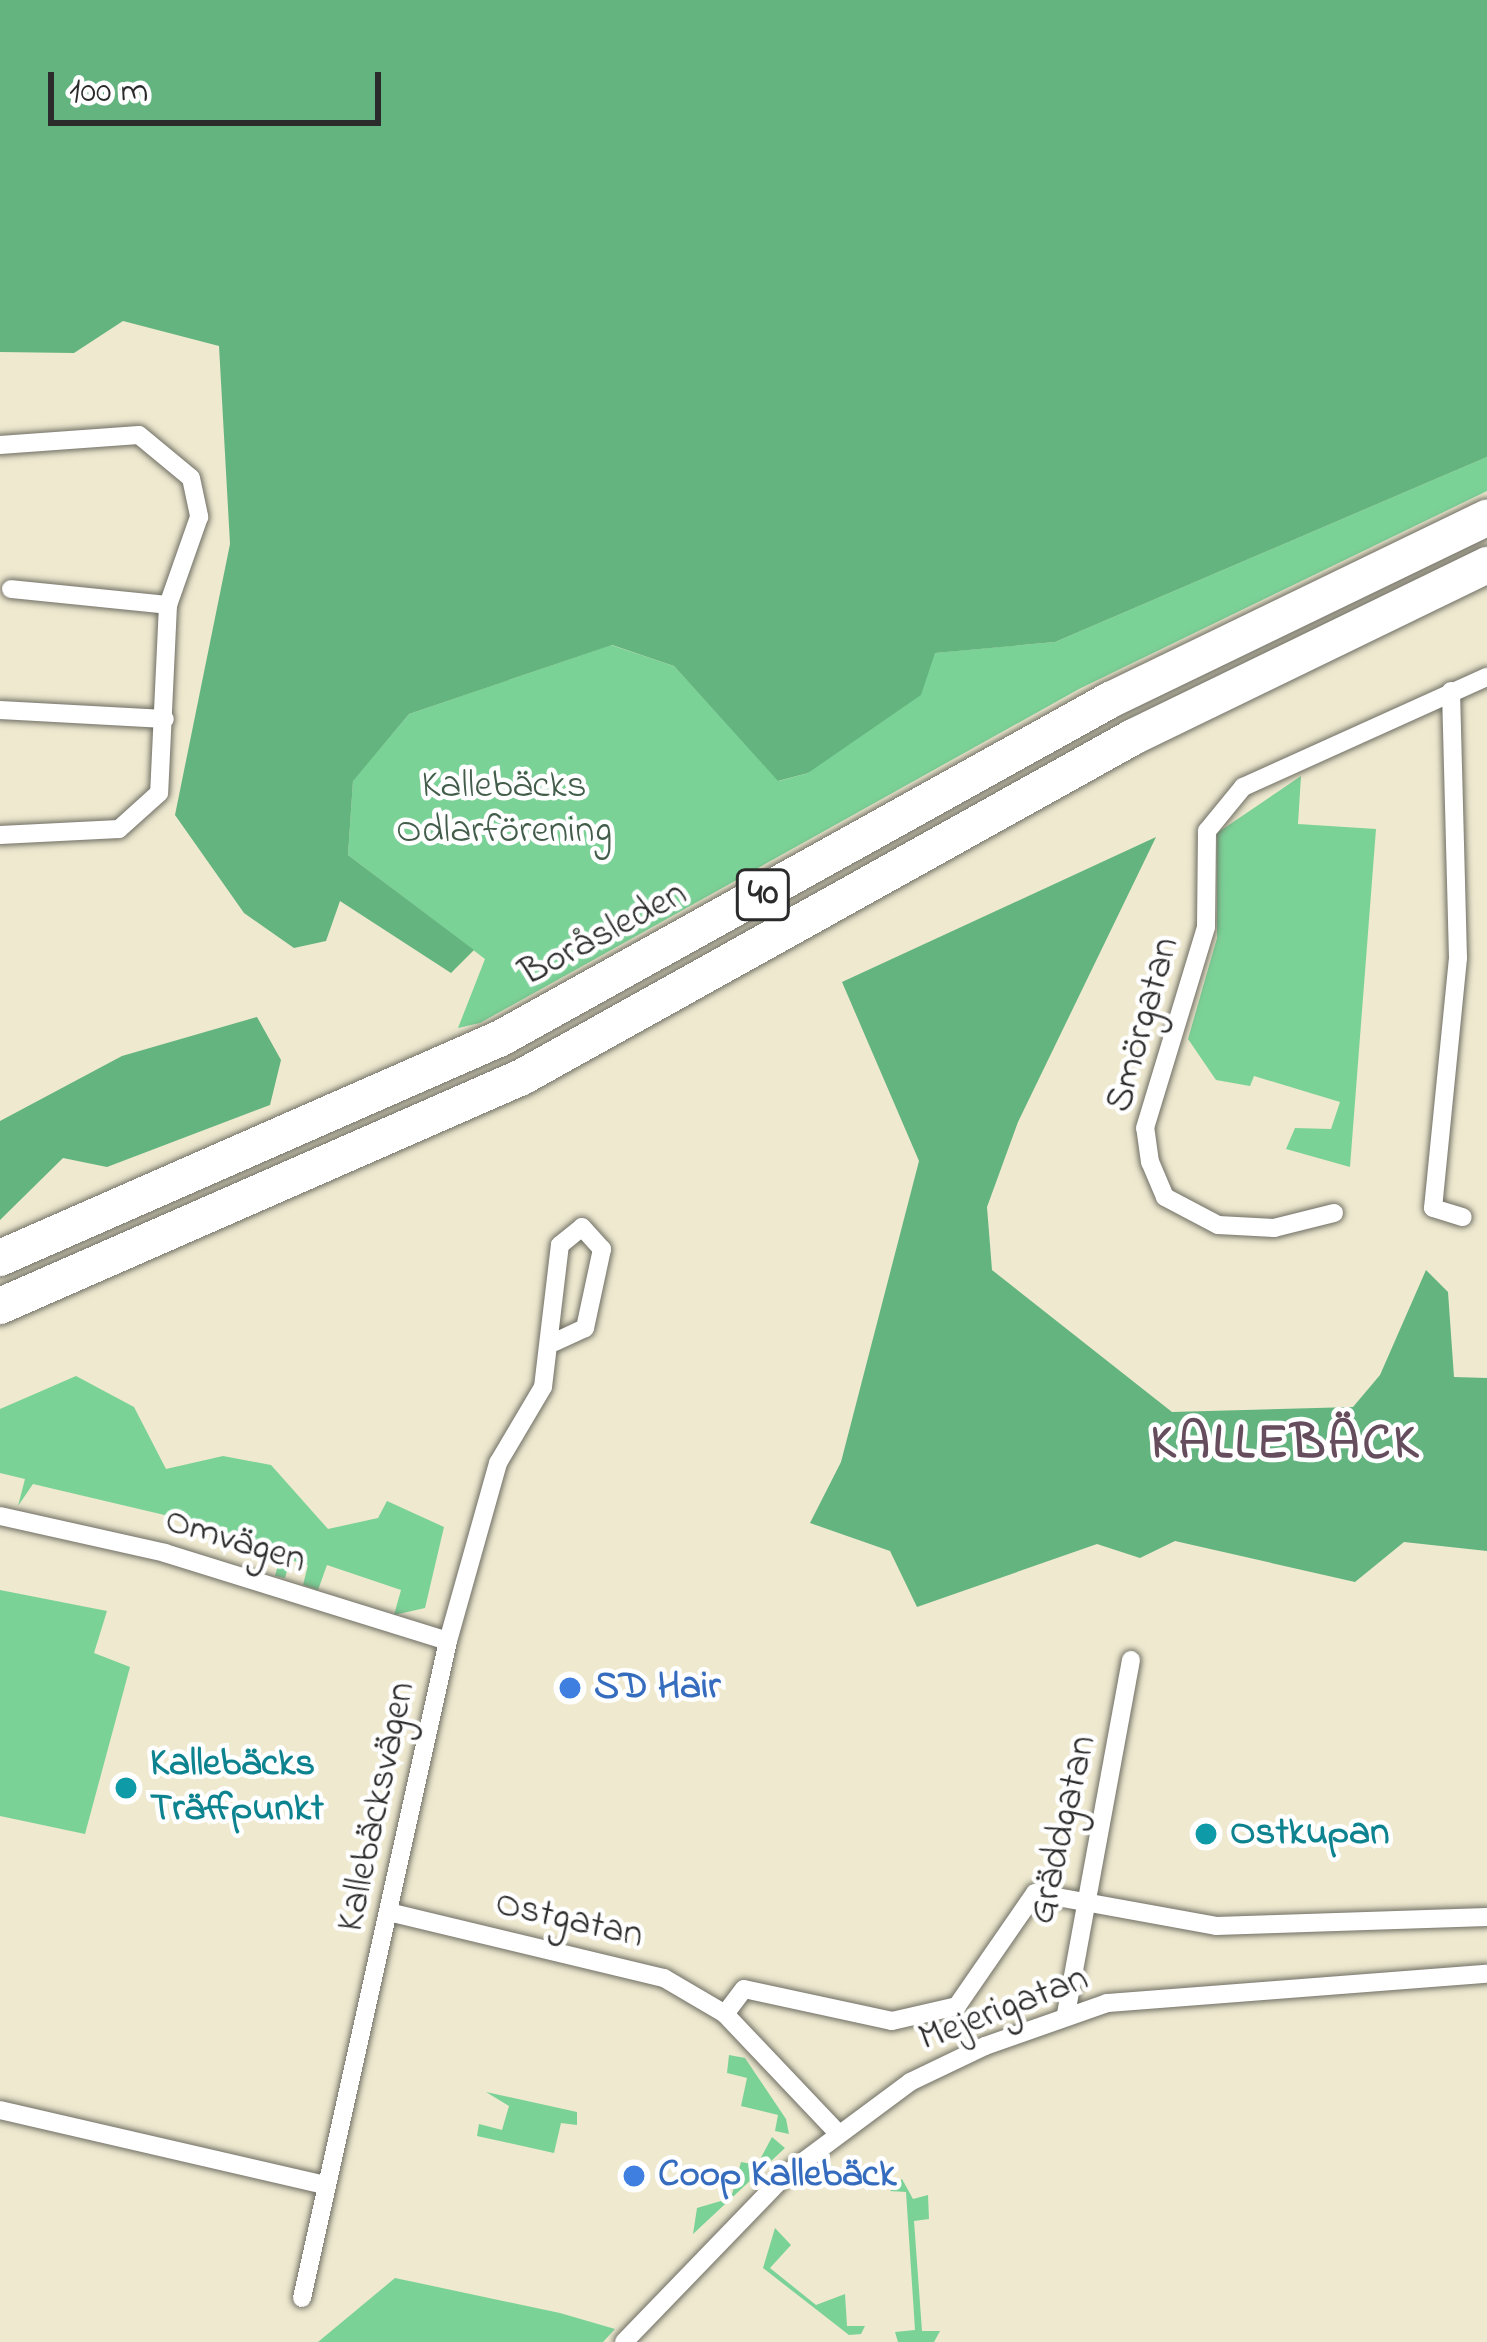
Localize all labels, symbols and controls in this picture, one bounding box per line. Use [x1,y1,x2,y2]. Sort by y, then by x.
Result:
scale bar [54,48,387,122]
text: 100 m [69,66,149,119]
park label: Kallebäcks Odlarförening [396,765,612,856]
road number: 40 [733,865,793,925]
street label: Boråsleden [513,872,695,998]
street label: Smörgatan [1097,932,1191,1118]
district label: KALLEBÄCK [1151,1414,1421,1476]
street label: Omvägen [159,1498,311,1586]
place label: SD Hair [594,1665,720,1711]
marker: SD Hair [557,1675,583,1701]
street label: Kallebäcksvägen [329,1678,427,1936]
street label: Gräddgatan [1020,1731,1108,1929]
place label: Kallebäcks Träffpunkt [150,1743,324,1834]
marker: Kallebäcks Träffpunkt [113,1775,139,1801]
place label: Ostkupan [1230,1811,1389,1857]
marker: Ostkupan [1193,1821,1219,1847]
street label: Ostgatan [490,1881,648,1961]
street label: Mejerigatan [913,1956,1095,2064]
place label: Coop Kallebäck [658,2153,896,2199]
marker: Coop Kallebäck [621,2163,647,2189]

